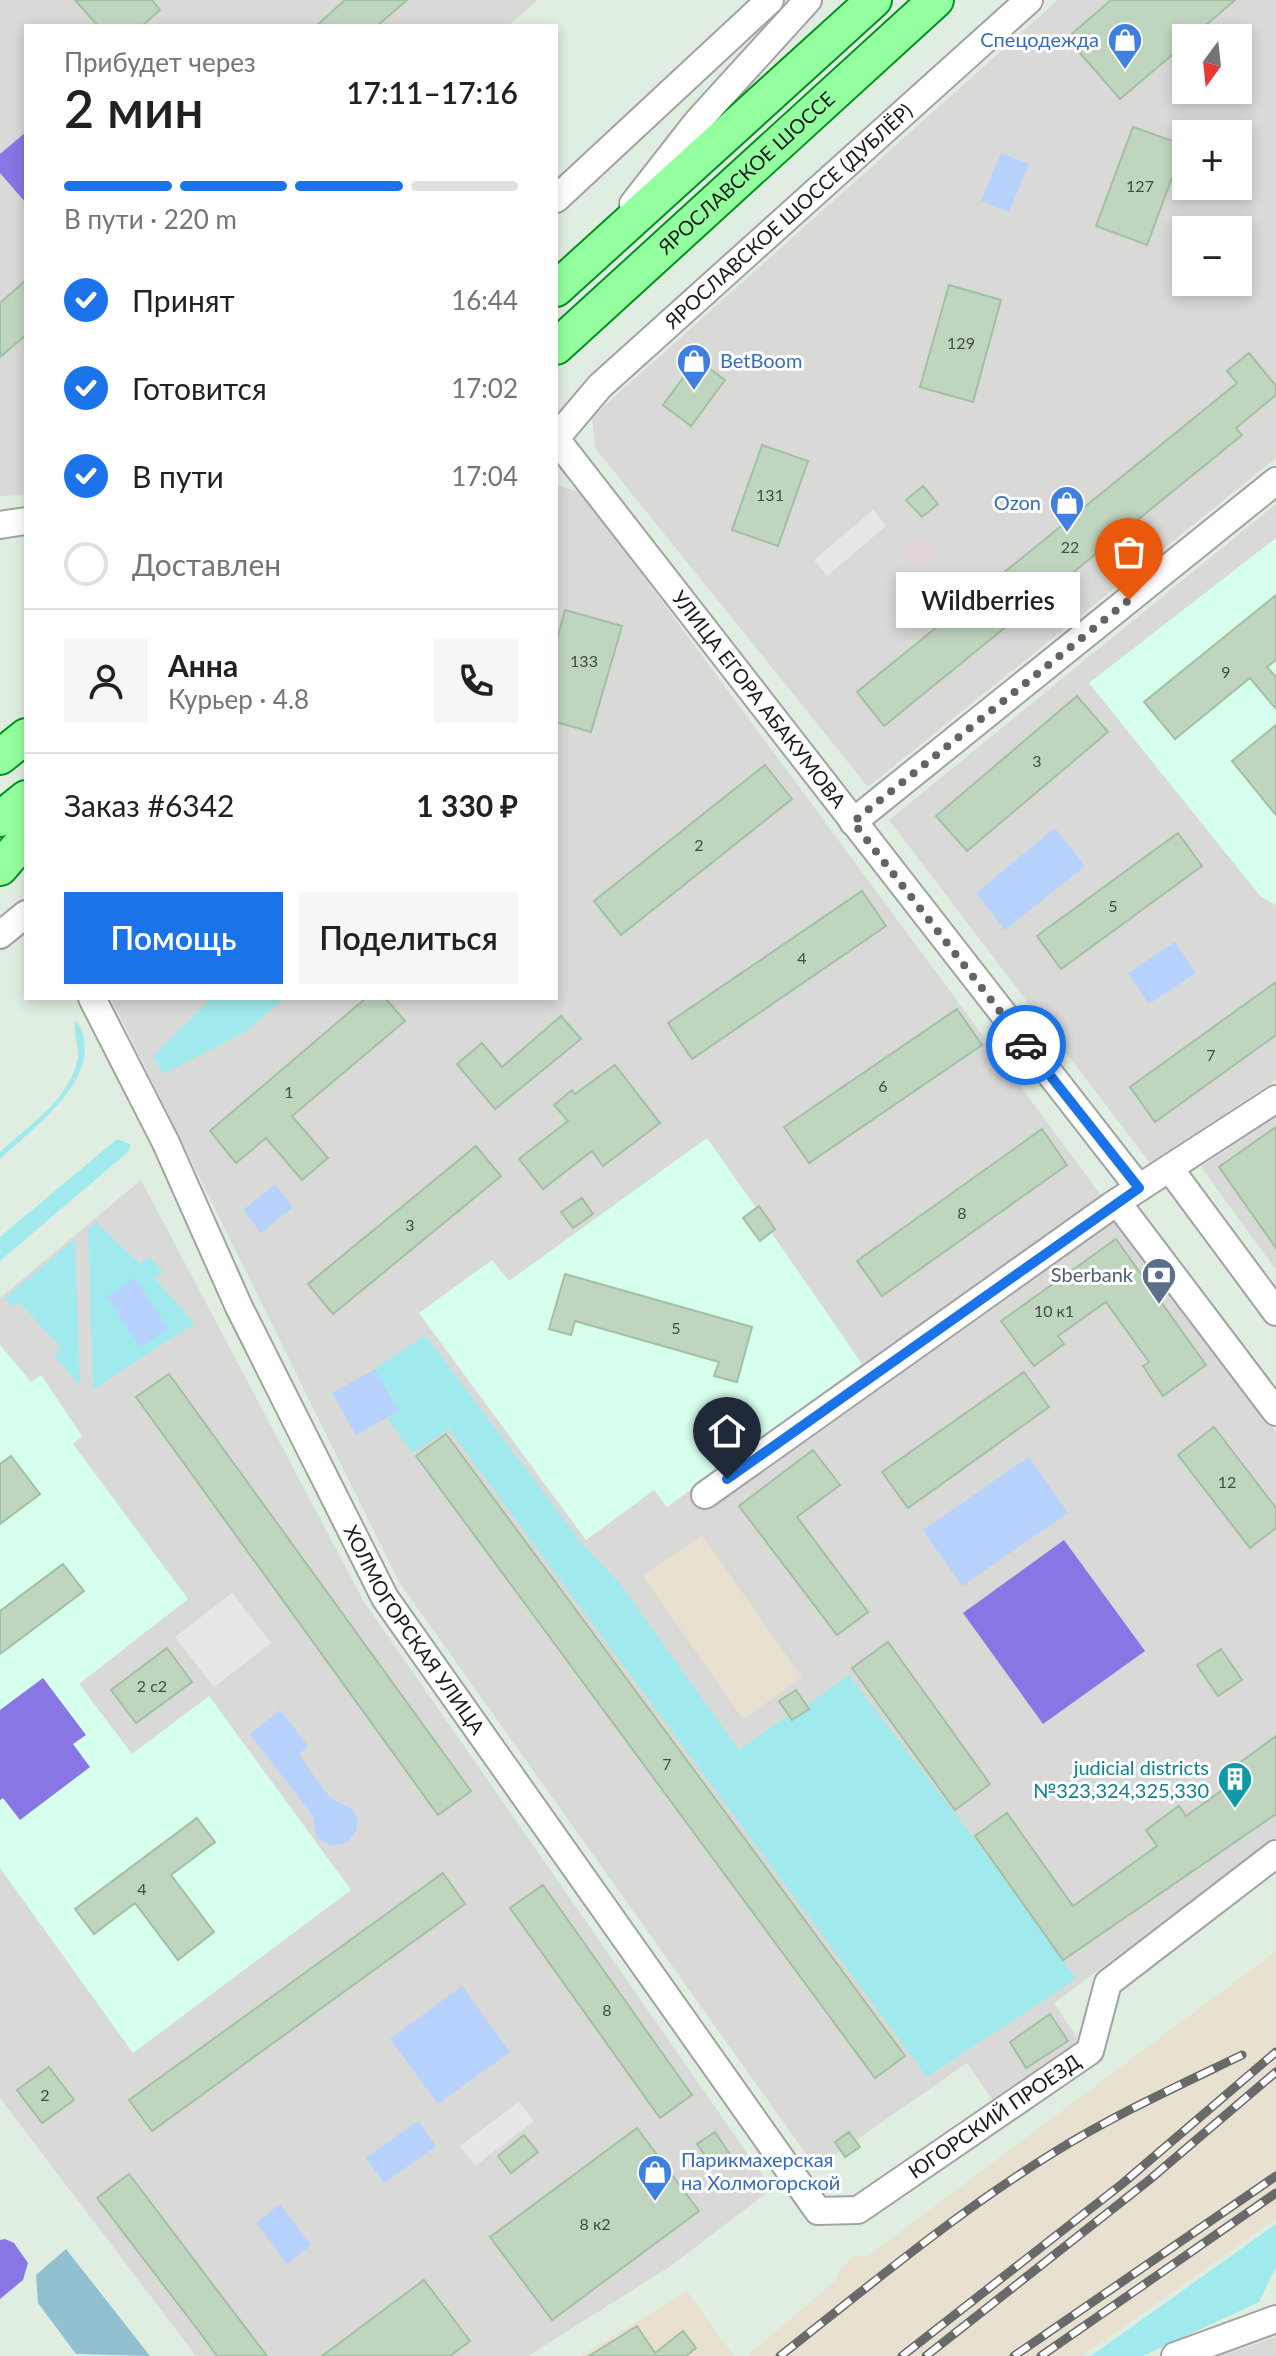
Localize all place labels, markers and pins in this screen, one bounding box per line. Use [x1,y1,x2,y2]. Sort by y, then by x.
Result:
shop icon: Спецодежда [1106,21,1144,71]
place label: Спецодежда [980,27,1099,51]
shop icon: BetBoom [675,342,713,392]
place label: BetBoom [720,348,802,372]
shop icon: Ozon [1048,484,1086,534]
place label: Ozon [994,490,1041,514]
pin [1095,518,1163,600]
callout: Wildberries [897,572,1081,628]
bank icon: Sberbank [1140,1256,1178,1306]
place label: Sberbank [1051,1262,1134,1286]
pin [693,1397,761,1479]
place label: judicial districts №323,324,325,330 [1033,1755,1209,1802]
building icon: judicial districts №323,324,325,330 [1216,1760,1254,1810]
place label: Парикмахерская на Холмогорской [681,2147,840,2194]
shop icon: Парикмахерская на Холмогорской [636,2153,674,2203]

